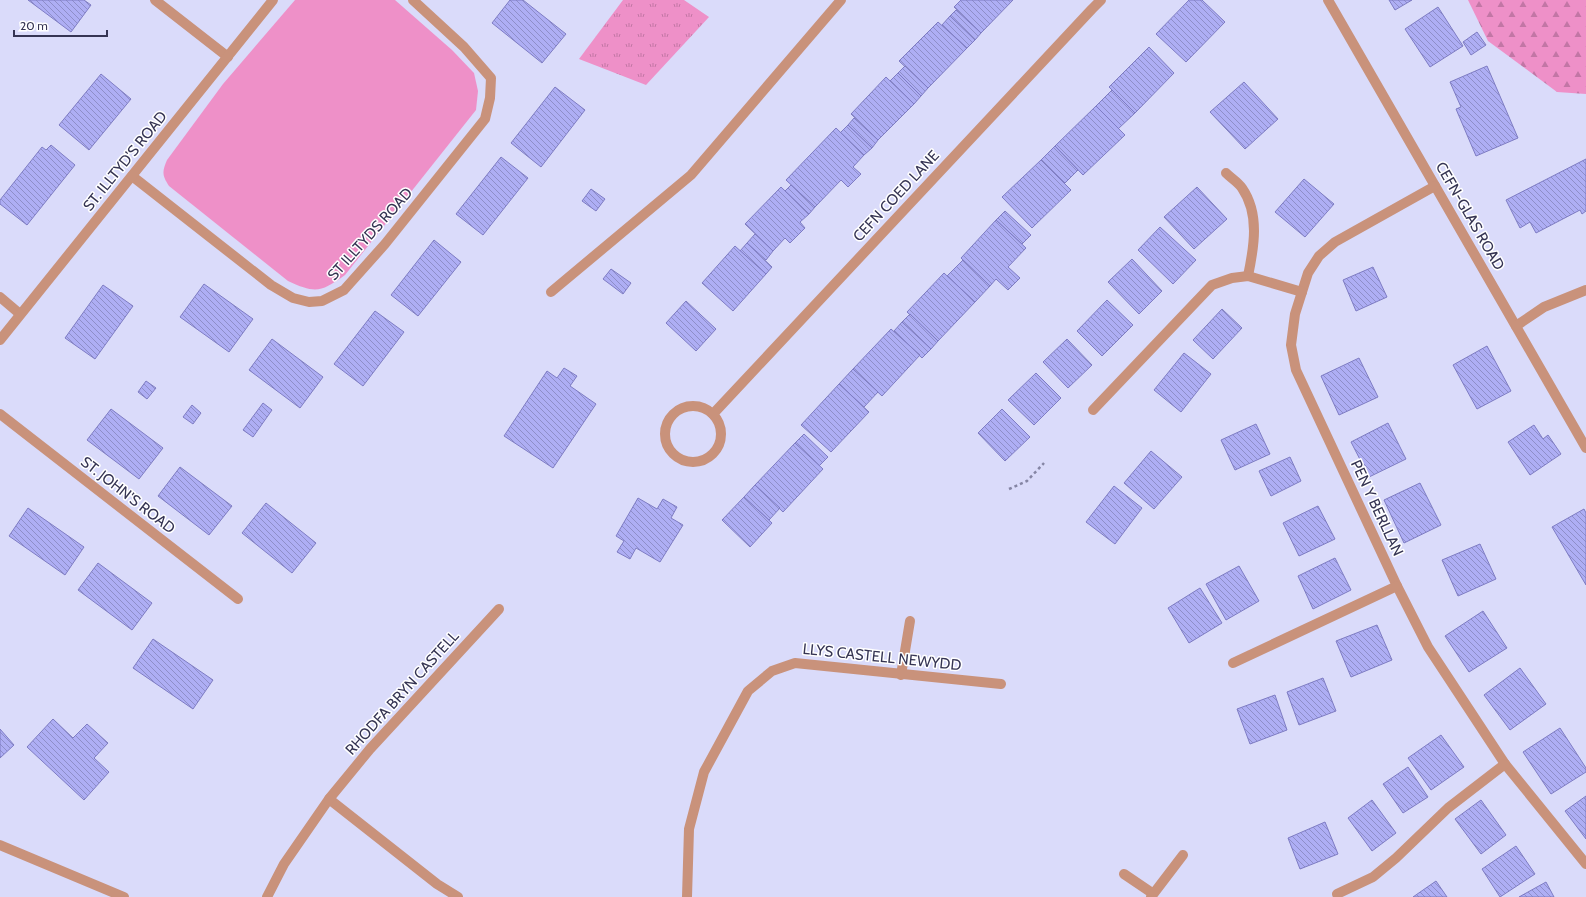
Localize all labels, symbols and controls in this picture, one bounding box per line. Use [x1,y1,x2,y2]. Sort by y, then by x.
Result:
scale bar [14,12,107,38]
text: 20 m [20,18,48,33]
street label: ST. ILLTYD'S ROAD [79,107,171,215]
street label: CEFN COED LANE [849,147,943,245]
street label: CEFN-GLAS ROAD [1432,159,1508,273]
street label: ST ILLTYDS ROAD [324,184,416,284]
street label: ST. JOHN'S ROAD [77,453,179,537]
street label: PEN Y BERLLAN [1347,457,1407,559]
street label: RHODFA BRYN CASTELL [342,627,463,759]
street label: LLYS CASTELL NEWYDD [802,640,962,674]

